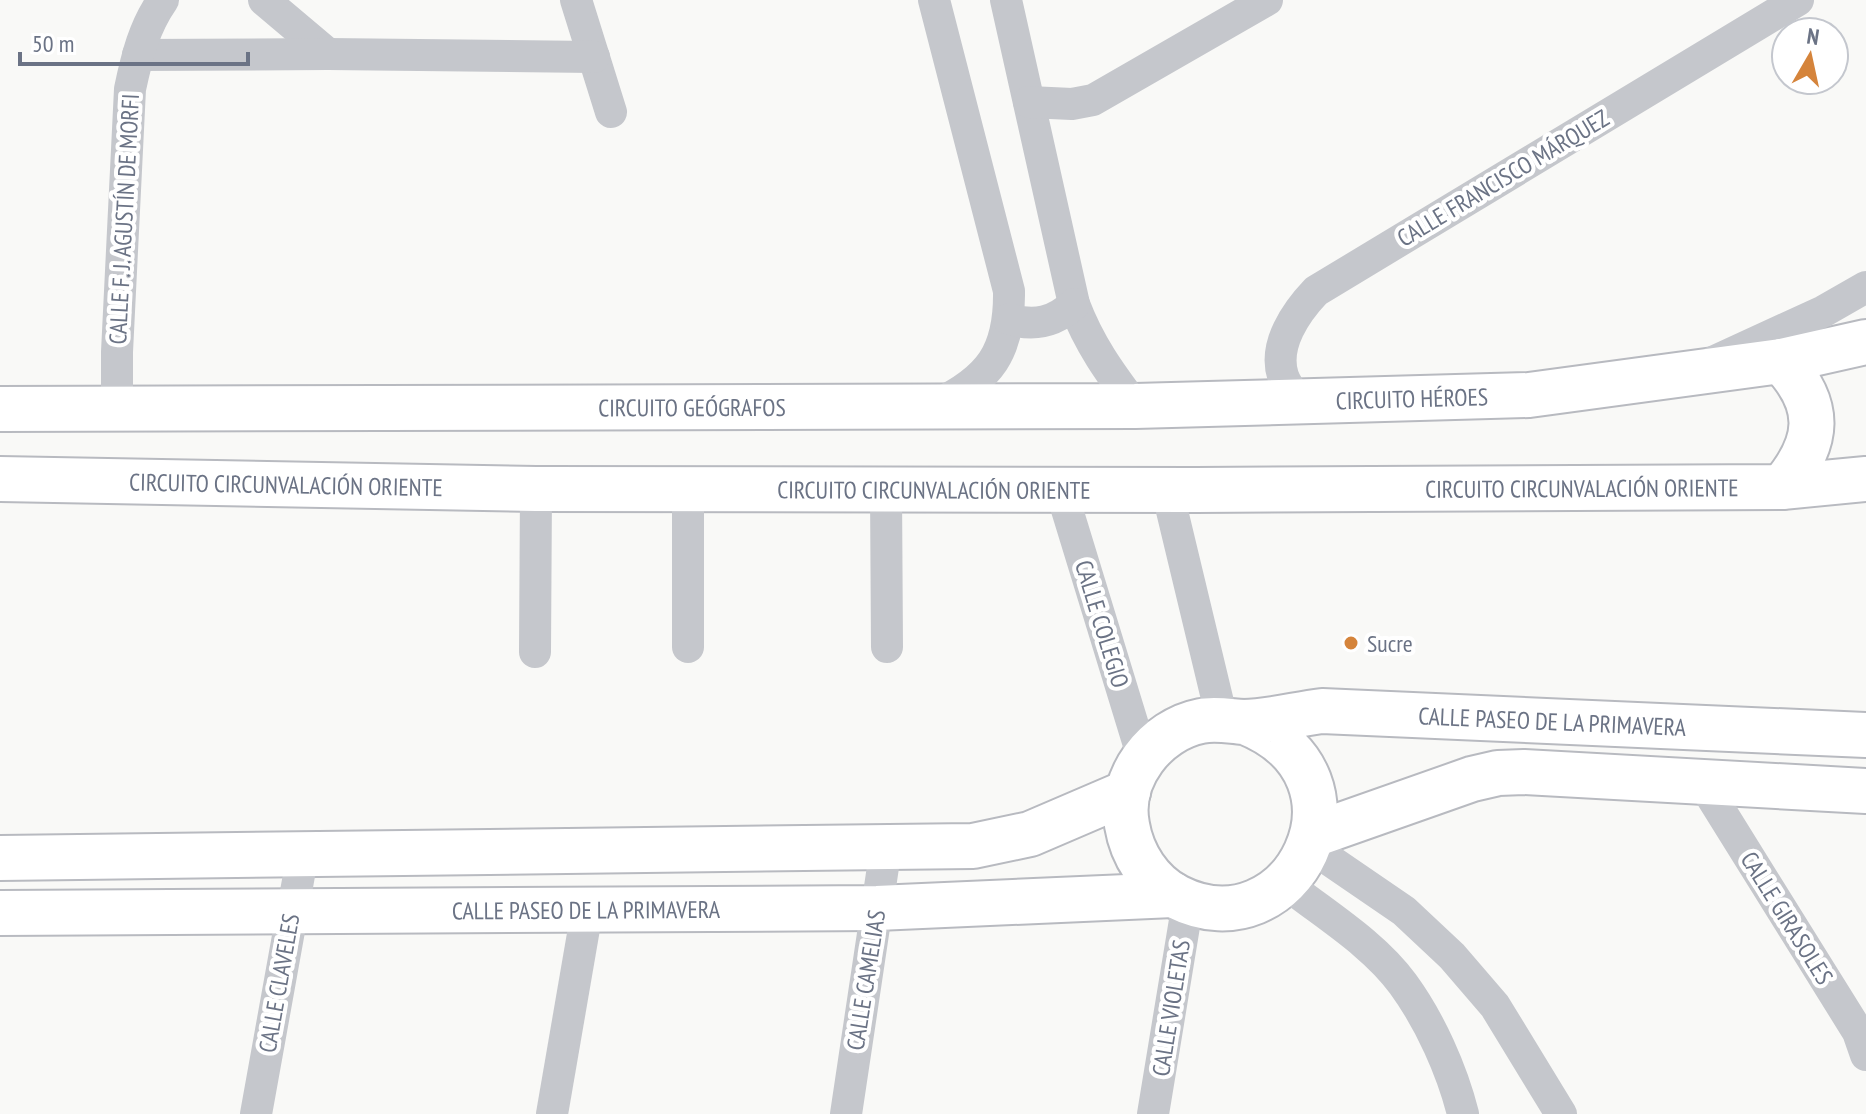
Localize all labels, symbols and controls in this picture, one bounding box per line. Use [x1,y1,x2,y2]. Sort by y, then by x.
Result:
scale bar [20,16,248,66]
north arrow [1770,16,1850,96]
text: N [1805,21,1821,51]
text: 50 m [32,28,74,59]
street label: CALLE F. J. AGUSTÍN DE MORFI [102,93,146,345]
street label: CALLE FRANCISCO MÁRQUEZ [1391,102,1615,254]
street label: CIRCUITO HÉROES [1335,381,1489,416]
street label: CIRCUITO GEÓGRAFOS [598,391,786,423]
street label: CIRCUITO CIRCUNVALACIÓN ORIENTE [129,466,443,503]
street label: CIRCUITO CIRCUNVALACIÓN ORIENTE [1425,472,1739,504]
street label: CIRCUITO CIRCUNVALACIÓN ORIENTE [777,474,1091,505]
street label: CALLE COLEGIO [1068,557,1136,691]
place label: Sucre [1367,628,1413,659]
marker: Sucre [1342,634,1360,652]
street label: CALLE PASEO DE LA PRIMAVERA [1418,700,1687,743]
street label: CALLE GIRASOLES [1734,846,1840,990]
street label: CALLE PASEO DE LA PRIMAVERA [452,893,721,926]
street label: CALLE CAMELIAS [840,908,892,1052]
street label: CALLE CLAVELES [252,911,306,1055]
street label: CALLE VIOLETAS [1145,938,1197,1078]

